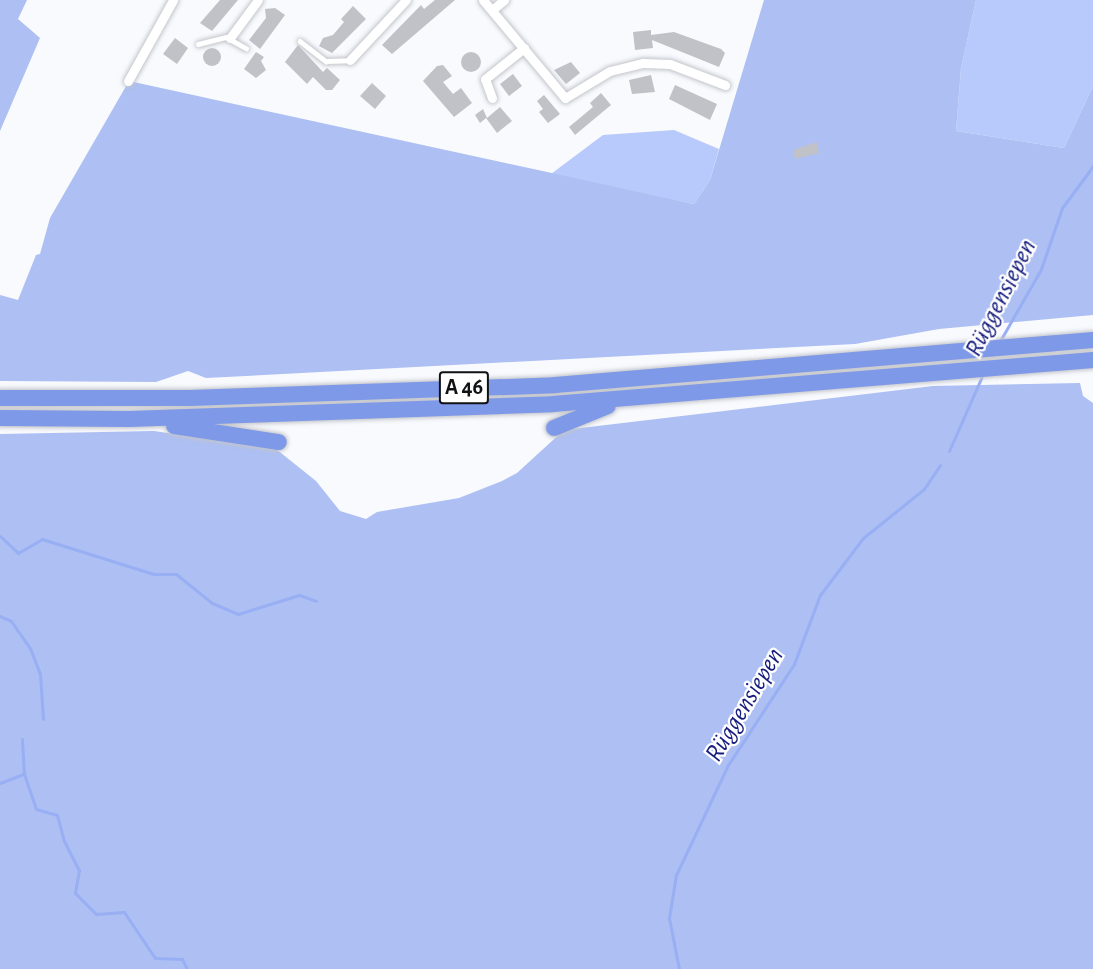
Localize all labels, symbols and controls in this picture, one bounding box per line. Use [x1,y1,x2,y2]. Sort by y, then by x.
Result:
water label: Rüggensiepen [958,234,1044,362]
road number: A 46 [438,369,490,407]
water label: Rüggensiepen [699,642,791,768]

